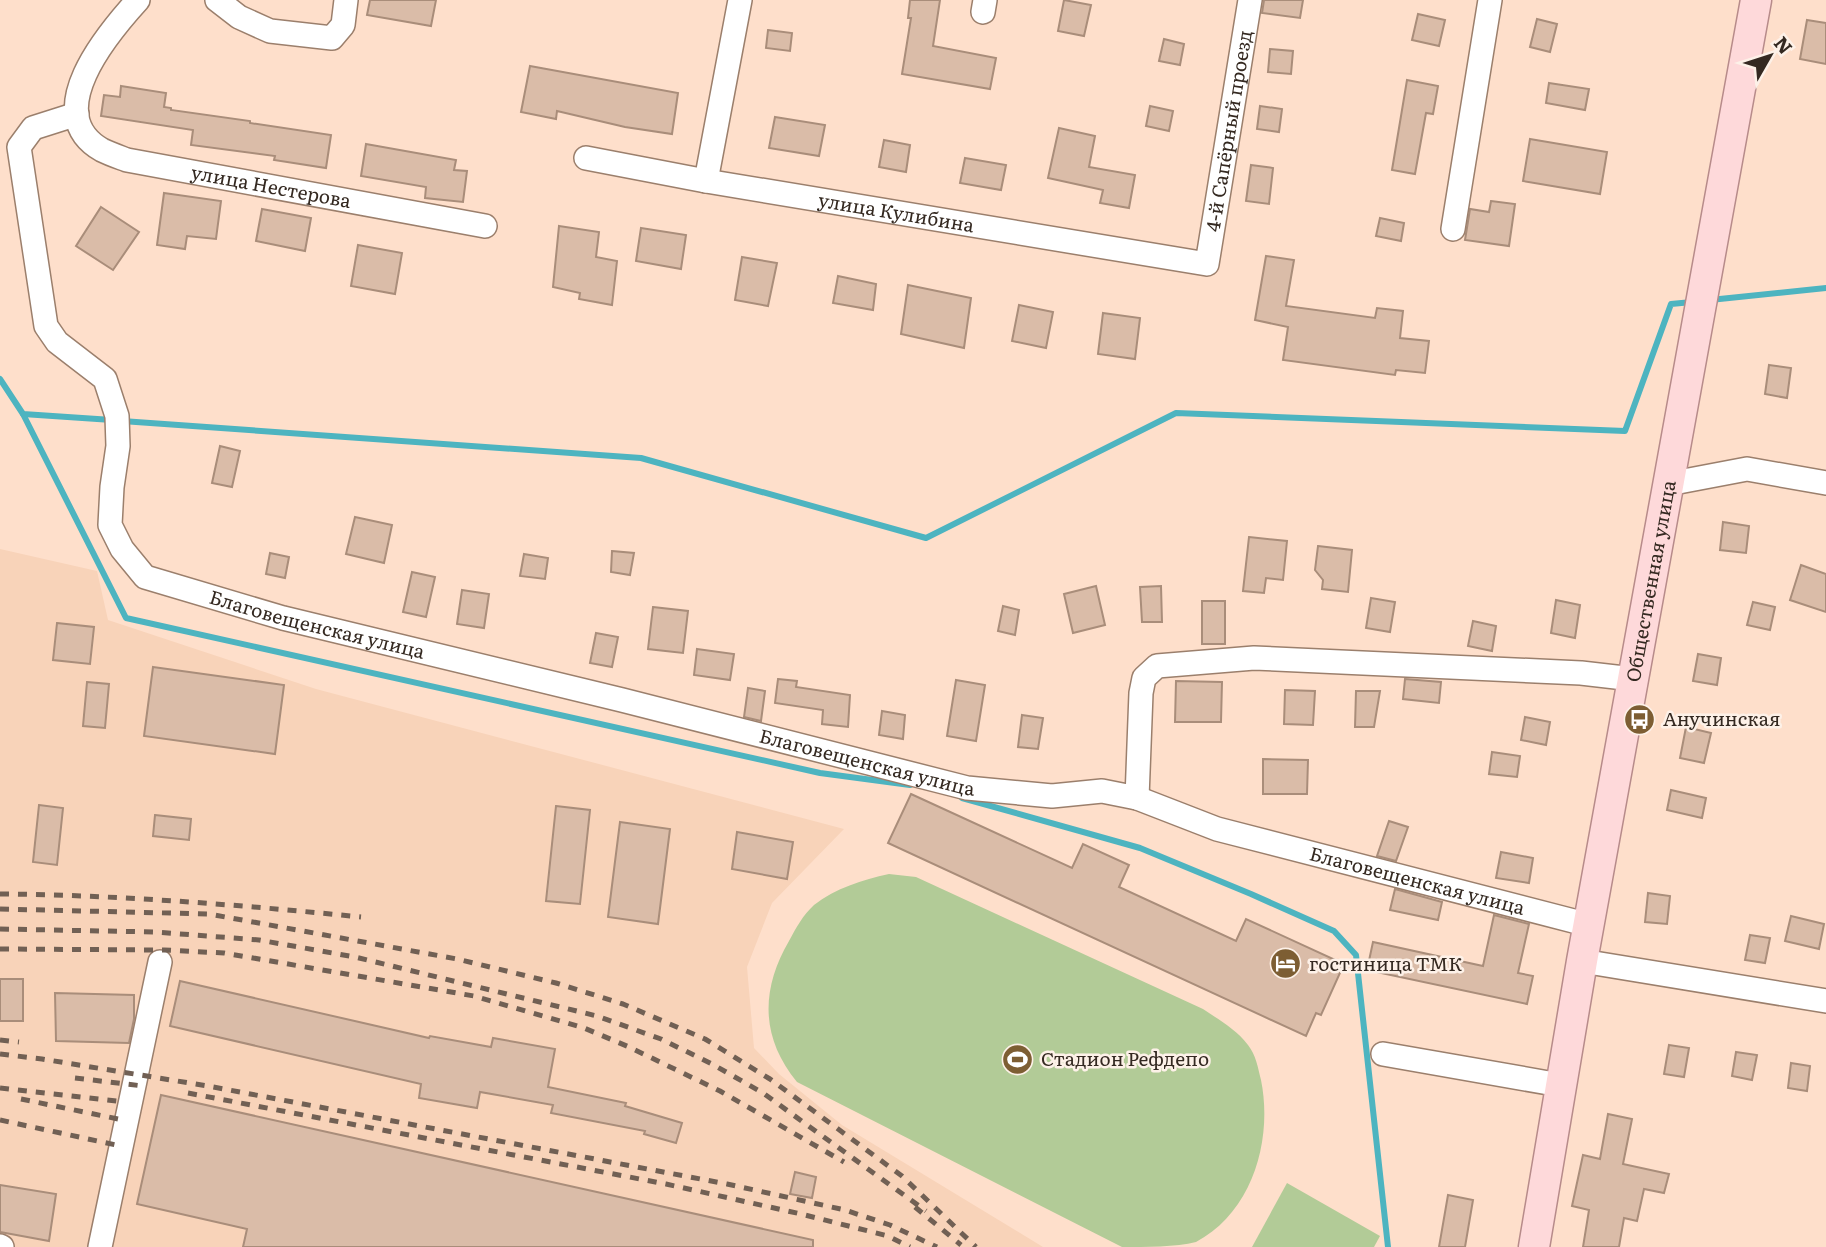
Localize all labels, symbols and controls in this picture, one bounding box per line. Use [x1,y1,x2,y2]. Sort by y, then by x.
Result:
north arrow [1735,21,1805,91]
street label: 4-й Сапёрный проезд [1198,28,1258,233]
text: N [1768,30,1800,60]
street label: улица Нестерова [189,157,354,214]
street label: улица Кулибина [816,185,977,238]
street label: Общественная улица [1618,477,1682,684]
street label: Благовещенская улица [206,582,429,665]
bus stop icon: Анучинская [1623,702,1657,736]
place label: Анучинская [1663,704,1780,732]
street label: Благовещенская улица [757,721,977,802]
street label: Благовещенская улица [1307,838,1529,921]
hotel icon: гостиница ТМК [1269,947,1303,981]
place label: гостиница ТМК [1309,949,1462,977]
sports icon: Стадион Рефдепо [1001,1042,1035,1076]
place label: Стадион Рефдепо [1041,1044,1209,1072]

